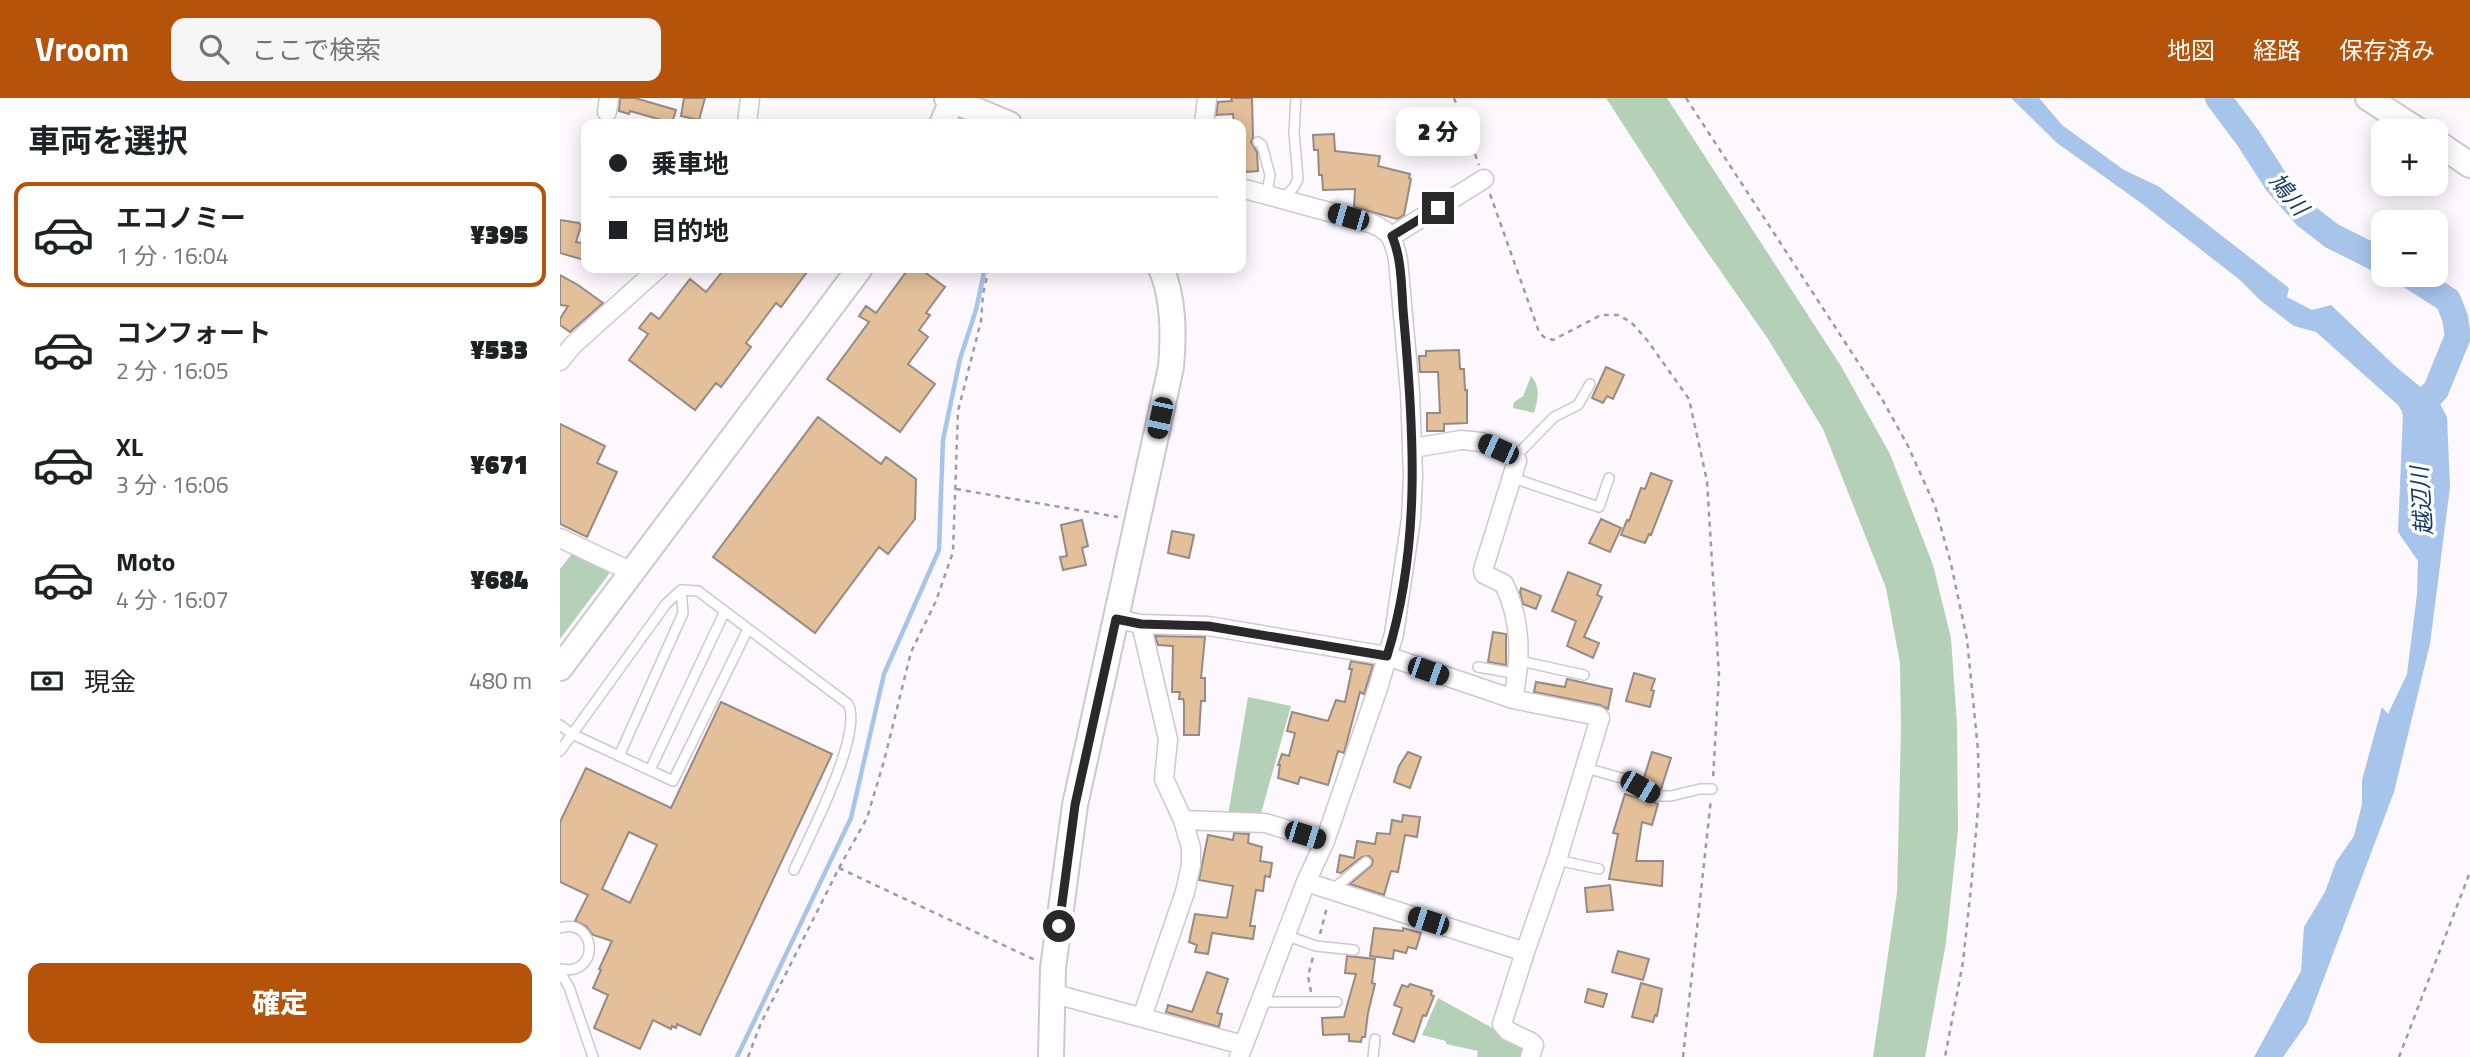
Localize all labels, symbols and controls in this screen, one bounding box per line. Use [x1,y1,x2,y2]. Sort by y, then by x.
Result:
search box [171,18,661,81]
text: Vroom [35,24,129,74]
icon: search [195,30,233,68]
text: ここで検索 [251,30,381,69]
text: 地図 [2167,32,2215,68]
text: 経路 [2253,32,2301,68]
text: 保存済み [2339,32,2435,68]
callout: 2 分 [1396,106,1480,155]
text: 2 分 [1418,114,1458,149]
text: 車両を選択 [28,116,188,164]
map controls [2371,119,2448,287]
button: + [2371,119,2448,196]
text: 乗車地 [651,144,729,183]
water label: 鳩川 [2261,165,2319,225]
route end [1422,192,1454,224]
text: エコノミー [116,198,246,237]
car [1325,201,1372,233]
icon: car [32,203,95,266]
button: − [2371,210,2448,287]
text: 目的地 [651,211,729,250]
text: ¥395 [470,215,528,254]
text: 1 分 · 16:04 [116,238,229,273]
text: コンフォート [116,313,271,352]
icon: car [32,318,95,381]
text: ¥533 [470,330,528,369]
text: 2 分 · 16:05 [116,353,229,388]
car [1146,395,1175,441]
text: XL [116,427,143,466]
car [1475,431,1522,467]
icon: car [32,433,95,496]
text: ¥671 [470,445,528,484]
water label: 越辺川 [2401,462,2441,537]
text: 3 分 · 16:06 [116,467,229,502]
text: Moto [116,542,175,581]
icon: car [32,548,95,611]
text: ¥684 [470,560,528,599]
text: 4 分 · 16:07 [116,582,229,617]
car [1405,654,1452,688]
icon: cash [28,662,66,700]
text: 現金 [84,662,136,701]
text: 480 m [469,663,532,698]
car [1617,767,1664,807]
car [1282,819,1329,851]
car [1405,905,1452,937]
route start [1043,910,1075,942]
button: 確定 [28,963,532,1043]

